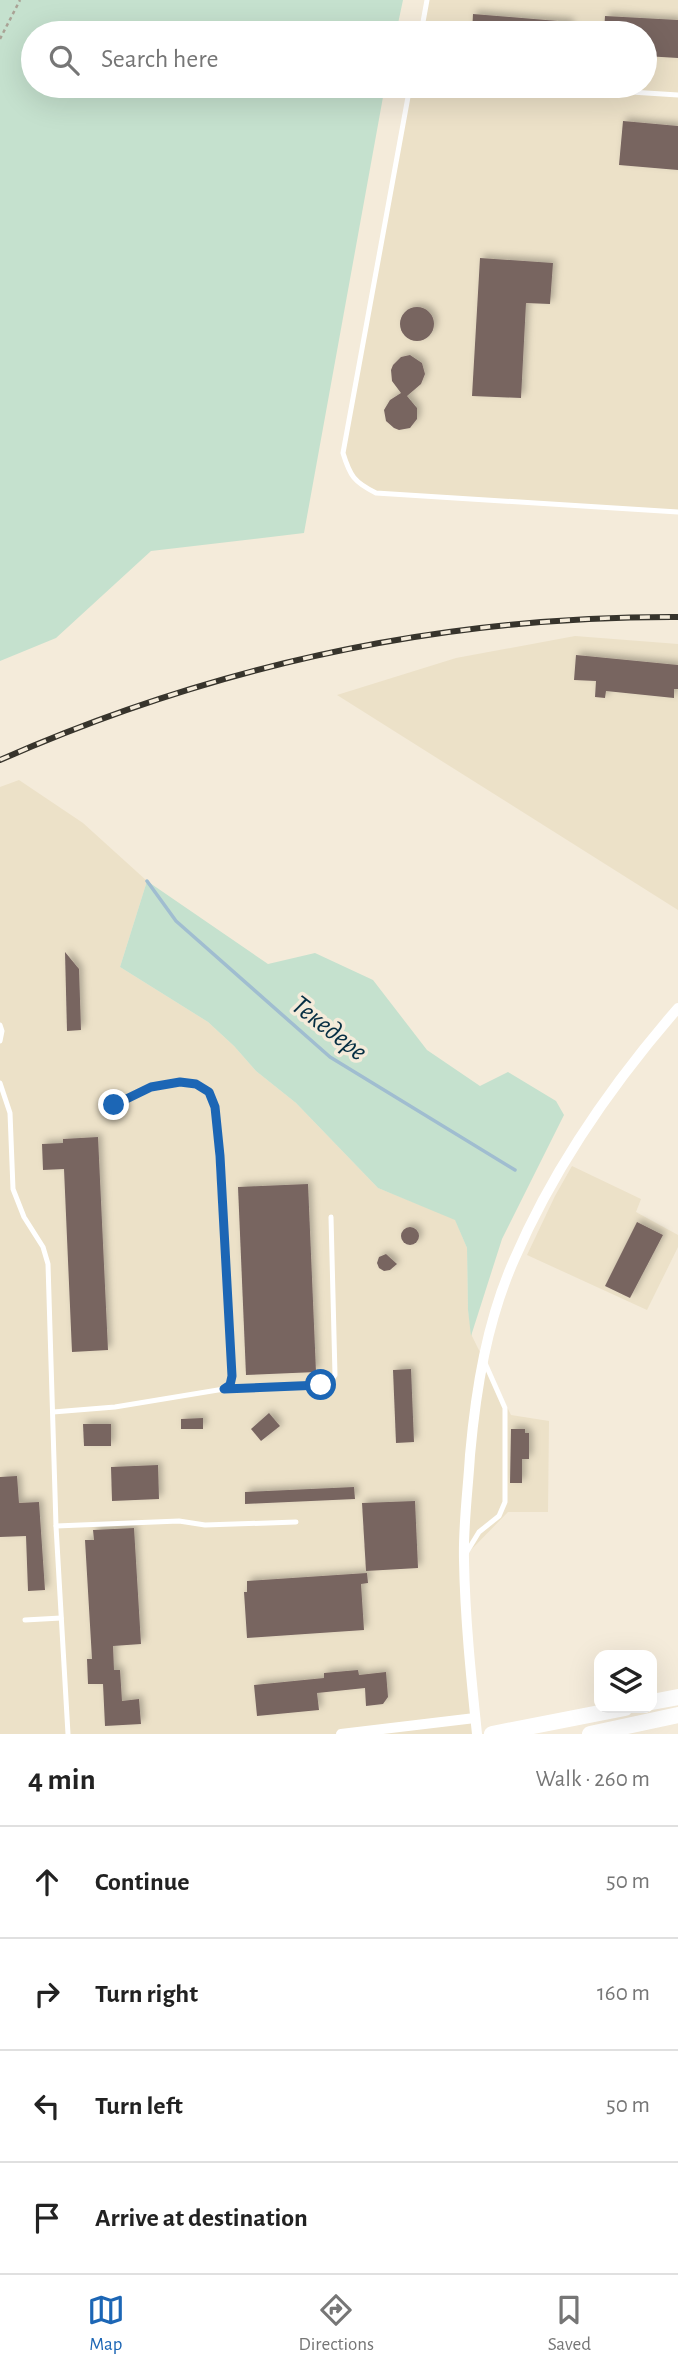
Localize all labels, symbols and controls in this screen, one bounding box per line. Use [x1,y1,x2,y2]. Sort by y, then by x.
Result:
search box [21,21,657,98]
icon: search [45,41,83,79]
text: Search here [101,46,219,72]
water label: Текедере [286,991,372,1066]
route end [98,1089,129,1120]
route start [305,1369,336,1400]
map controls [594,1650,657,1713]
button: layers [594,1650,657,1713]
text: 4 min [28,1765,96,1795]
text: Walk · 260 m [535,1768,650,1791]
icon: ahead [28,1863,66,1901]
text: Continue [95,1869,190,1895]
text: 50 m [606,1870,650,1893]
icon: right [28,1975,66,2013]
text: Turn right [95,1981,198,2007]
text: 160 m [597,1982,650,2005]
icon: left [28,2087,66,2125]
text: Turn left [95,2093,183,2119]
text: 50 m [606,2094,650,2117]
icon: arrive [28,2199,66,2237]
text: Arrive at destination [95,2205,308,2231]
tab: Map [87,2291,125,2356]
tab: Directions [298,2291,374,2356]
tab: Saved [548,2291,591,2356]

